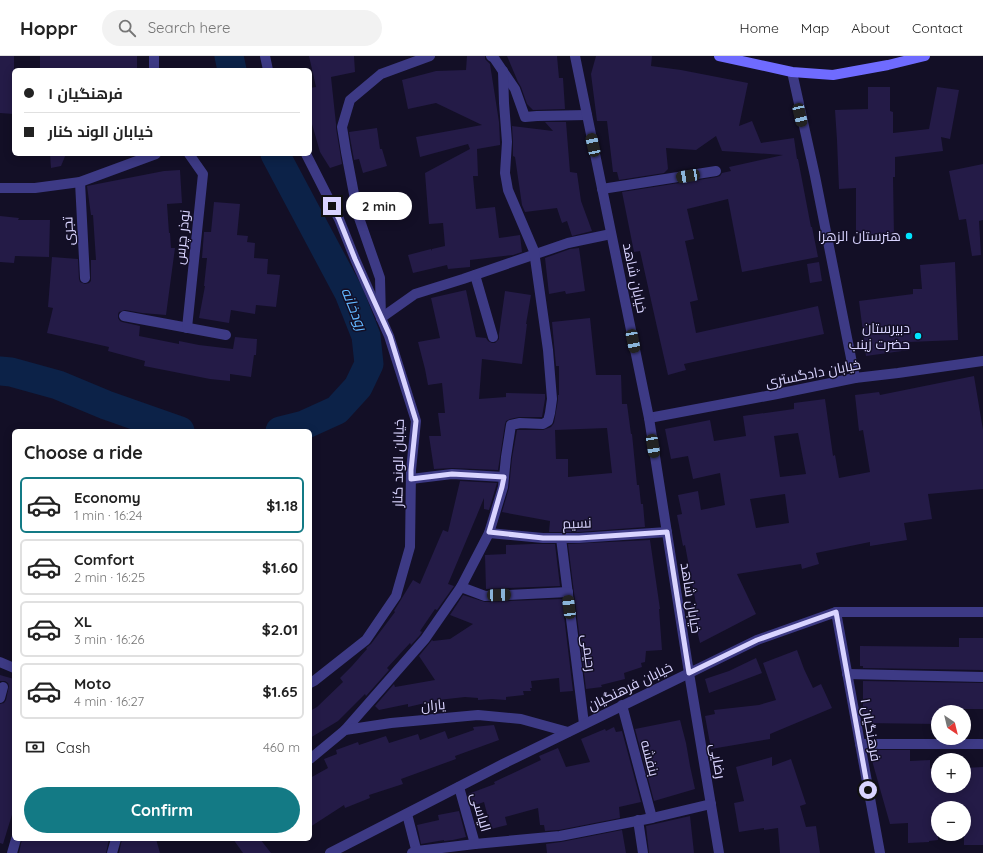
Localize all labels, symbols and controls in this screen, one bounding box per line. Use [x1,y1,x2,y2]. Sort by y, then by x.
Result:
search box [102,10,382,46]
text: Hoppr [20,16,78,40]
icon: search [116,17,138,39]
text: Search here [148,18,230,37]
text: Home [740,19,779,37]
text: Map [801,19,829,37]
text: About [851,19,890,37]
text: Contact [912,19,963,37]
text: فرهنگیان ۱ [48,84,123,103]
car [791,102,809,128]
text: خیابان الوند کنار [48,122,153,141]
car [585,132,601,158]
car [675,168,701,184]
callout: 2 min [346,192,412,220]
route end [323,197,341,215]
text: 2 min [362,198,396,214]
street label: نوذر چرس [170,209,195,265]
street label: تجری [58,216,78,246]
place label: هنرستان الزهرا [818,227,901,245]
marker: هنرستان الزهرا [904,231,914,241]
street label: خیابان شاهد [619,241,651,315]
water label: رودخانه [337,284,372,334]
place label: دبیرستان حضرت زینب [849,319,910,353]
car [625,328,641,354]
marker: دبیرستان حضرت زینب [913,331,923,341]
street label: خیابان دادگستری [764,355,862,391]
street label: خیابان الوند کنار [388,419,408,508]
car [645,433,661,459]
text: Choose a ride [24,441,143,464]
icon: car [26,487,62,523]
text: Economy [74,488,141,507]
text: $1.18 [266,496,298,515]
text: 1 min · 16:24 [74,507,142,523]
street label: نسیم [562,513,592,534]
icon: car [26,549,62,585]
text: Comfort [74,550,135,569]
text: $1.60 [262,558,298,577]
street label: خیابان شاهد [677,561,705,635]
text: 2 min · 16:25 [74,569,145,585]
car [487,589,511,601]
car [562,594,576,620]
icon: car [26,611,62,647]
text: XL [74,612,92,631]
text: $2.01 [262,620,298,639]
text: 3 min · 16:26 [74,631,145,647]
street label: رحیمی [578,633,600,673]
street label: خیابان فرهنگیان [584,658,676,714]
icon: car [26,673,62,709]
text: Moto [74,674,111,693]
text: $1.65 [263,682,298,701]
text: 4 min · 16:27 [74,693,144,709]
street label: یاران [420,695,446,715]
street label: فرهنگیان ۱ [857,697,885,763]
north arrow [931,705,971,745]
map controls [931,705,971,841]
icon: cash [24,736,46,758]
text: Cash [56,738,90,757]
street label: بنفشه [637,738,663,778]
text: 460 m [263,739,300,755]
street label: رضایی [706,742,730,780]
button: + [931,753,971,793]
route start [859,781,877,799]
button: Confirm [24,787,300,833]
street label: الیاسی [467,790,495,834]
button: − [931,801,971,841]

